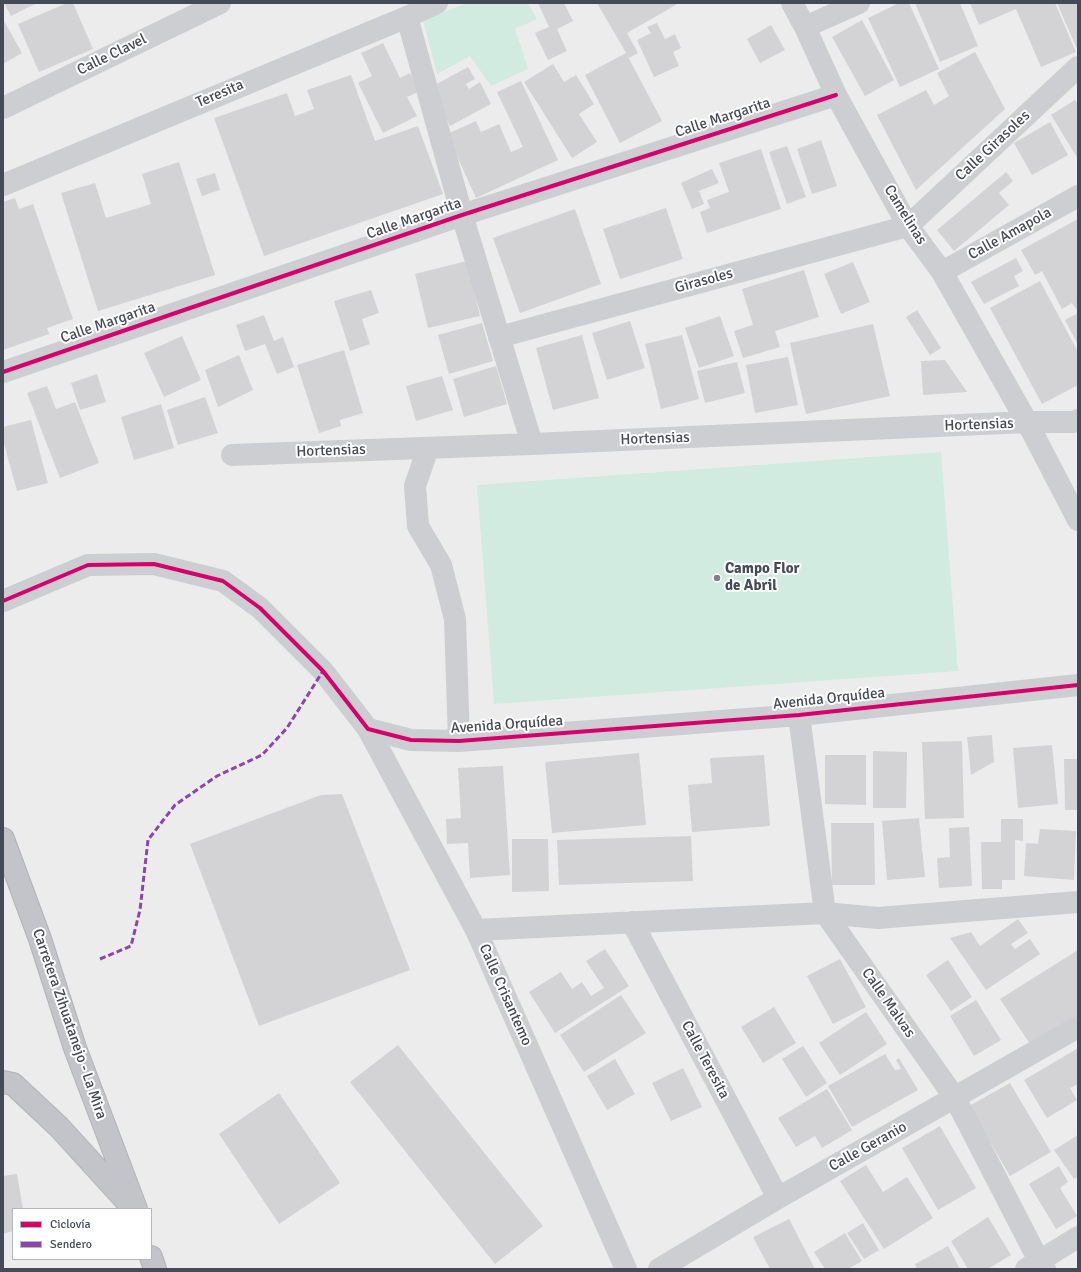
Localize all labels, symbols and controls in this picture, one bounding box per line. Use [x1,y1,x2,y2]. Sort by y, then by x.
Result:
street label: Calle Clavel [74,30,150,80]
street label: Teresita [194,76,246,112]
street label: Calle Margarita [673,94,773,142]
street label: Calle Girasoles [952,107,1034,185]
street label: Camelinas [880,182,930,248]
street label: Calle Margarita [364,194,464,244]
street label: Calle Amapola [965,204,1055,264]
street label: Girasoles [673,265,735,297]
street label: Calle Margarita [58,298,158,348]
street label: Hortensias [944,415,1014,435]
street label: Hortensias [620,429,690,449]
street label: Hortensias [296,441,366,461]
place label: Campo Flor de Abril [725,560,799,595]
marker: Campo Flor de Abril [712,573,722,583]
street label: Avenida Orquídea [772,684,886,714]
street label: Avenida Orquídea [450,712,564,738]
street label: Carretera Zihuatanejo - La Mira [28,926,110,1122]
street label: Calle Crisantemo [475,941,535,1049]
street label: Calle Malvas [857,965,919,1041]
street label: Calle Teresita [677,1018,733,1102]
street label: Calle Geranio [826,1118,910,1176]
legend [12,1208,152,1260]
text: Ciclovía [50,1217,91,1232]
text: Sendero [50,1237,92,1252]

